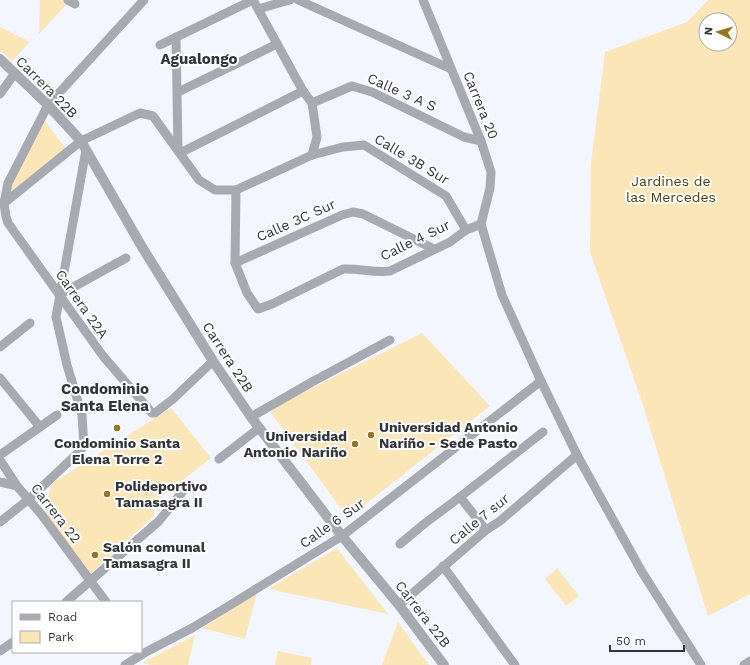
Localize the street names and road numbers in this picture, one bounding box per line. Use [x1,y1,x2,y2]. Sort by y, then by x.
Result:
street label: Carrera 22B [13,53,81,121]
street label: Carrera 20 [460,69,502,141]
street label: Calle 3 A S [365,70,439,114]
street label: Calle 3B Sur [372,130,452,188]
street label: Calle 3C Sur [254,195,338,245]
street label: Calle 4 Sur [378,216,453,264]
street label: Carrera 22A [52,267,112,341]
street label: Carrera 22B [199,319,257,395]
street label: Carrera 22 [28,480,84,546]
street label: Calle 7 sur [446,490,512,548]
street label: Calle 6 Sur [296,495,368,551]
street label: Carrera 22B [392,577,454,651]

